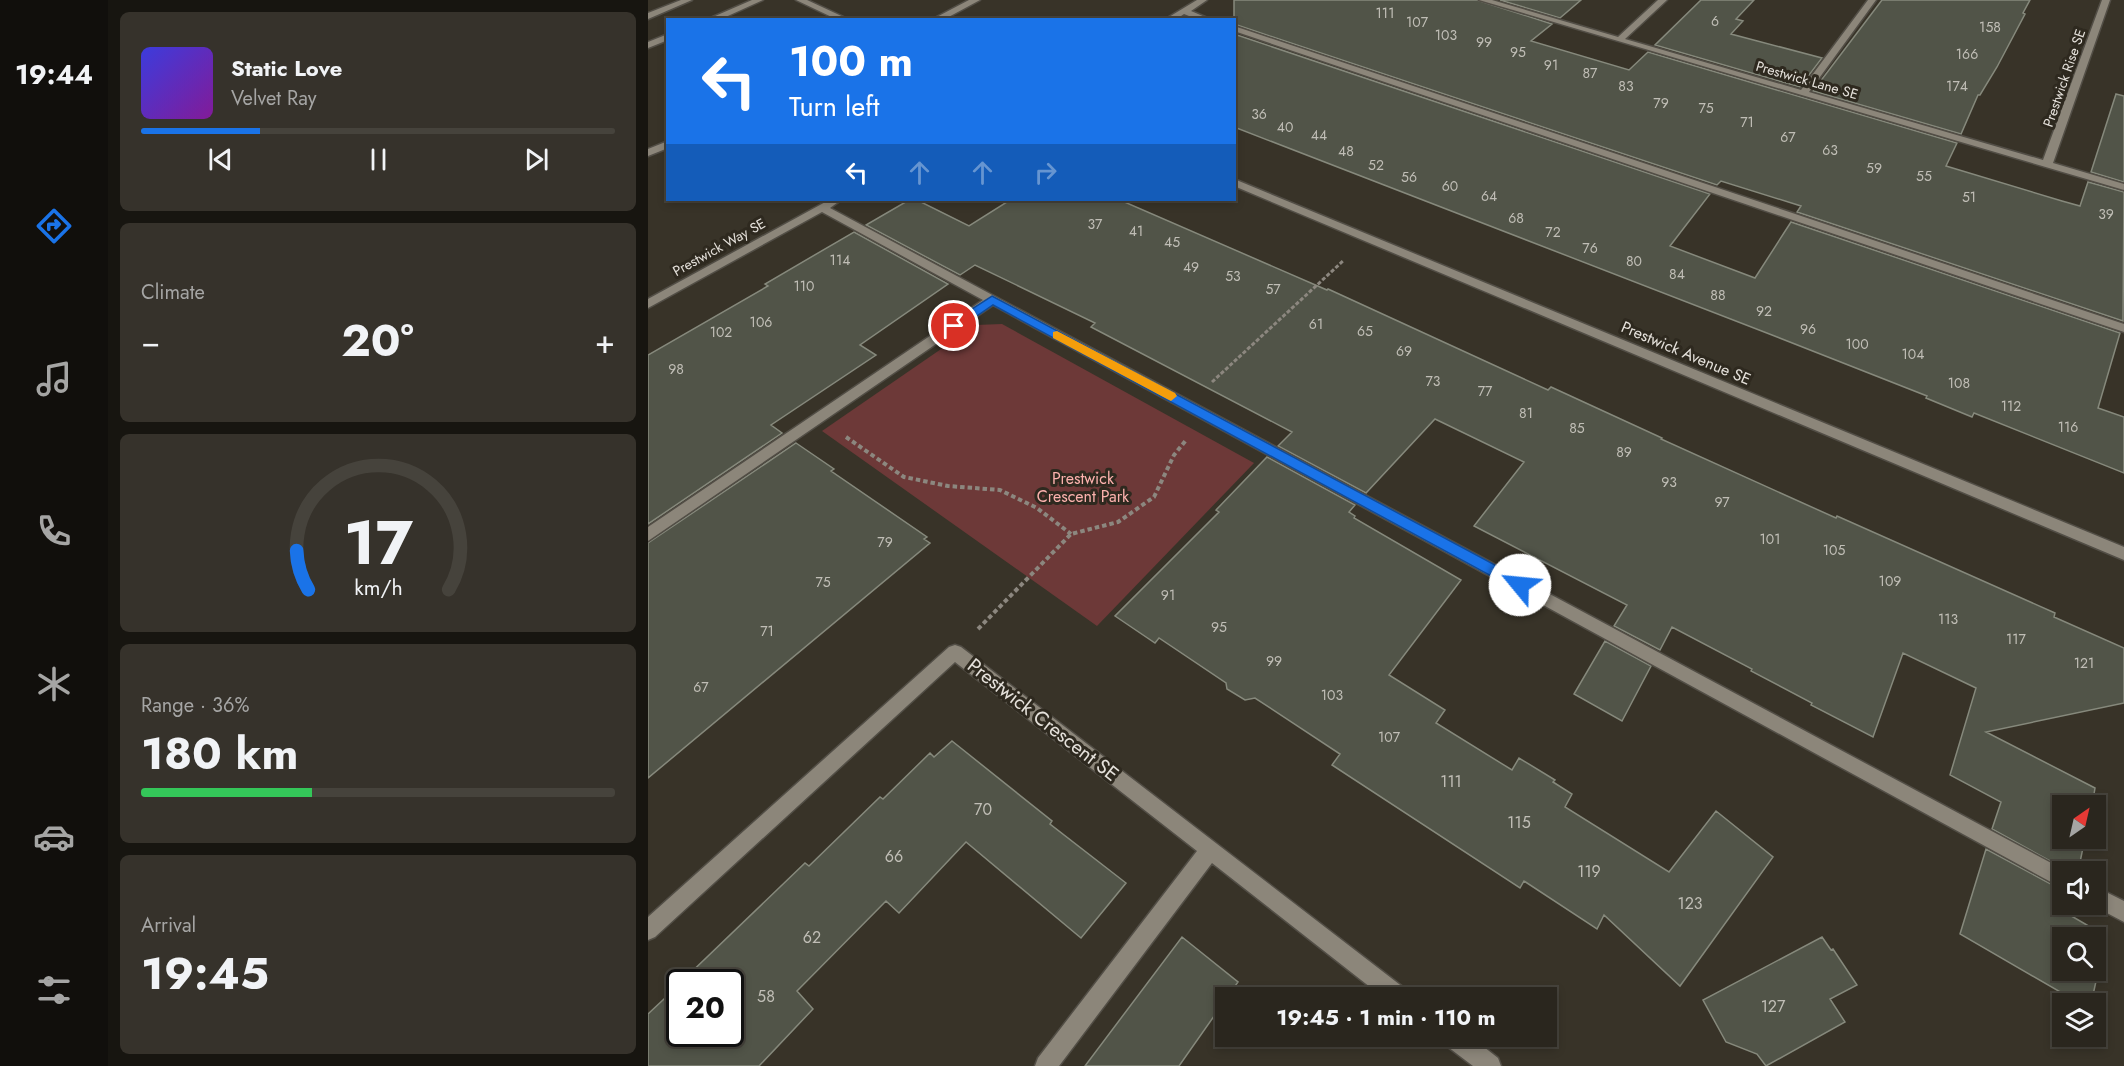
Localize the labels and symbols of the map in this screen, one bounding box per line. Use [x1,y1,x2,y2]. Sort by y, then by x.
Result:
house number: 111 [1376,3,1394,23]
house number: 6 [1711,11,1719,31]
house number: 107 [1406,12,1429,32]
house number: 158 [1979,17,2001,37]
house number: 103 [1435,25,1458,45]
street label: Prestwick Rise SE [2038,26,2090,130]
house number: 99 [1476,32,1492,52]
house number: 95 [1510,42,1526,62]
house number: 166 [1956,44,1978,64]
house number: 91 [1544,55,1558,75]
street label: Prestwick Lane SE [1753,56,1861,104]
house number: 87 [1583,63,1598,83]
house number: 83 [1618,76,1634,96]
house number: 174 [1946,76,1968,96]
house number: 79 [1653,93,1669,113]
house number: 75 [1698,98,1714,118]
house number: 36 [1251,104,1267,124]
house number: 71 [1740,112,1754,132]
house number: 40 [1277,117,1293,137]
house number: 44 [1311,125,1327,145]
house number: 67 [1780,127,1796,147]
house number: 63 [1822,140,1838,160]
house number: 48 [1338,141,1354,161]
house number: 52 [1368,155,1384,175]
house number: 59 [1866,158,1882,178]
house number: 55 [1916,166,1932,186]
house number: 56 [1401,167,1417,187]
house number: 60 [1442,176,1458,196]
house number: 64 [1481,186,1497,206]
house number: 51 [1962,187,1976,207]
house number: 39 [2098,204,2114,224]
house number: 68 [1508,208,1524,228]
street label: Prestwick Way SE [669,213,769,281]
house number: 37 [1088,214,1103,234]
house number: 41 [1129,221,1143,241]
house number: 72 [1545,222,1561,242]
house number: 45 [1164,232,1180,252]
house number: 76 [1582,238,1598,258]
house number: 114 [830,250,850,270]
house number: 80 [1626,251,1642,271]
house number: 49 [1183,257,1199,277]
house number: 84 [1669,264,1685,284]
house number: 53 [1225,266,1241,286]
house number: 110 [794,276,815,296]
house number: 57 [1265,279,1281,299]
house number: 88 [1710,285,1726,305]
pin [928,300,979,351]
house number: 92 [1756,301,1772,321]
house number: 106 [750,312,772,332]
house number: 61 [1309,314,1323,334]
street label: Prestwick Avenue SE [1618,315,1754,391]
house number: 96 [1800,319,1816,339]
house number: 65 [1357,321,1373,341]
house number: 102 [710,322,732,342]
house number: 100 [1845,334,1869,354]
house number: 69 [1396,341,1412,361]
house number: 104 [1902,344,1924,364]
house number: 98 [668,359,684,379]
house number: 73 [1426,371,1441,391]
house number: 108 [1948,373,1970,393]
house number: 77 [1478,381,1493,401]
house number: 112 [2001,396,2021,416]
house number: 81 [1519,403,1533,423]
house number: 116 [2058,417,2078,437]
house number: 85 [1569,418,1585,438]
house number: 89 [1616,442,1632,462]
park label: Prestwick Crescent Park [1037,467,1130,508]
house number: 93 [1661,472,1677,492]
house number: 97 [1715,492,1730,512]
house number: 101 [1760,529,1781,549]
house number: 79 [877,532,893,552]
house number: 105 [1823,540,1845,560]
position arrow [1488,553,1552,617]
house number: 109 [1879,571,1901,591]
house number: 75 [815,572,831,592]
house number: 91 [1161,585,1175,605]
house number: 113 [1938,609,1958,629]
house number: 95 [1211,617,1227,637]
house number: 71 [760,621,774,641]
house number: 117 [2006,629,2027,649]
house number: 99 [1266,651,1282,671]
street label: Prestwick Crescent SE [961,652,1125,788]
house number: 121 [2074,653,2094,673]
house number: 67 [693,677,709,697]
house number: 103 [1321,685,1344,705]
house number: 107 [1378,727,1401,747]
house number: 111 [1440,770,1462,793]
north arrow [2052,795,2106,849]
house number: 70 [974,798,992,821]
house number: 115 [1507,811,1531,834]
house number: 66 [885,845,903,868]
house number: 119 [1577,860,1601,883]
house number: 123 [1677,892,1703,915]
house number: 62 [803,926,821,949]
speed limit sign: 20 [666,969,744,1047]
house number: 58 [757,985,775,1008]
house number: 127 [1761,995,1786,1018]

